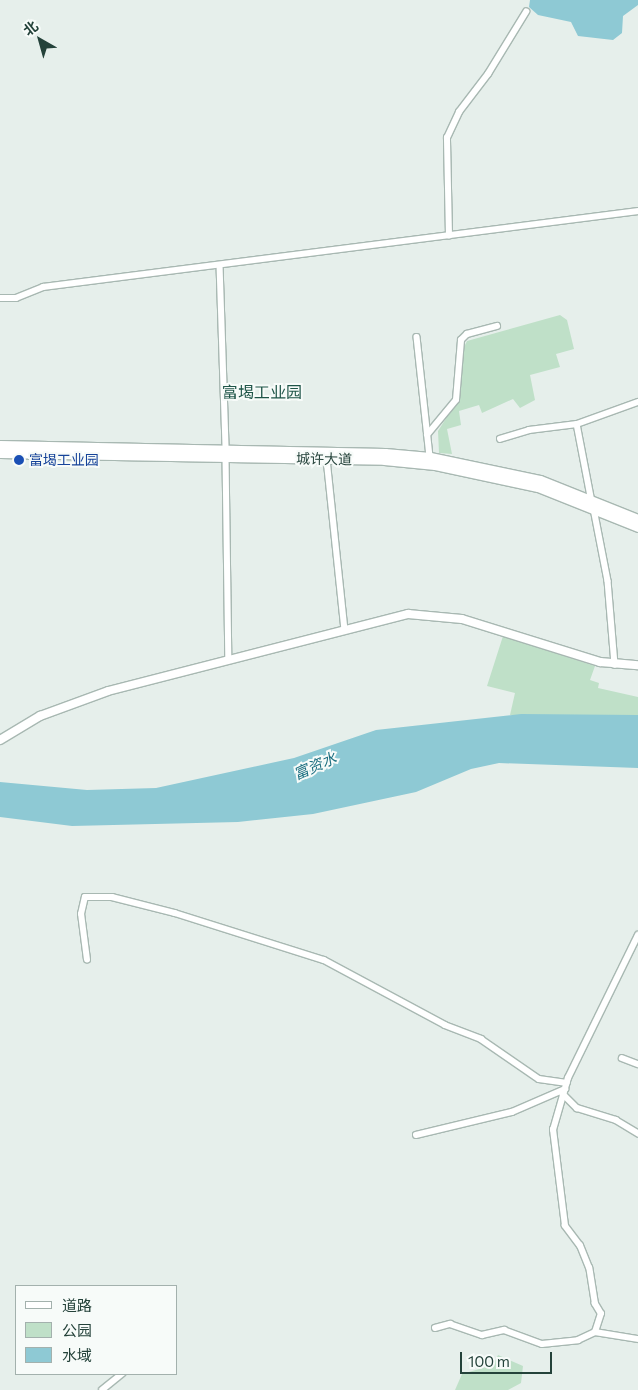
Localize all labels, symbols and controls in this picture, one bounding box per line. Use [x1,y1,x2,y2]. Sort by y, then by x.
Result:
north arrow [15,15,65,65]
text: 北 [20,17,41,39]
district label: 富堨工业园 [222,382,302,402]
street label: 城许大道 [296,450,352,468]
place label: 富堨工业园 [29,452,99,468]
marker: 富堨工业园 [13,454,25,466]
water label: 富资水 [291,749,339,783]
legend [15,1285,178,1375]
text: 道路 [62,1296,92,1314]
text: 公园 [62,1321,92,1339]
scale bar [463,1342,556,1374]
text: 水域 [62,1346,92,1364]
text: 100 m [468,1352,510,1370]

